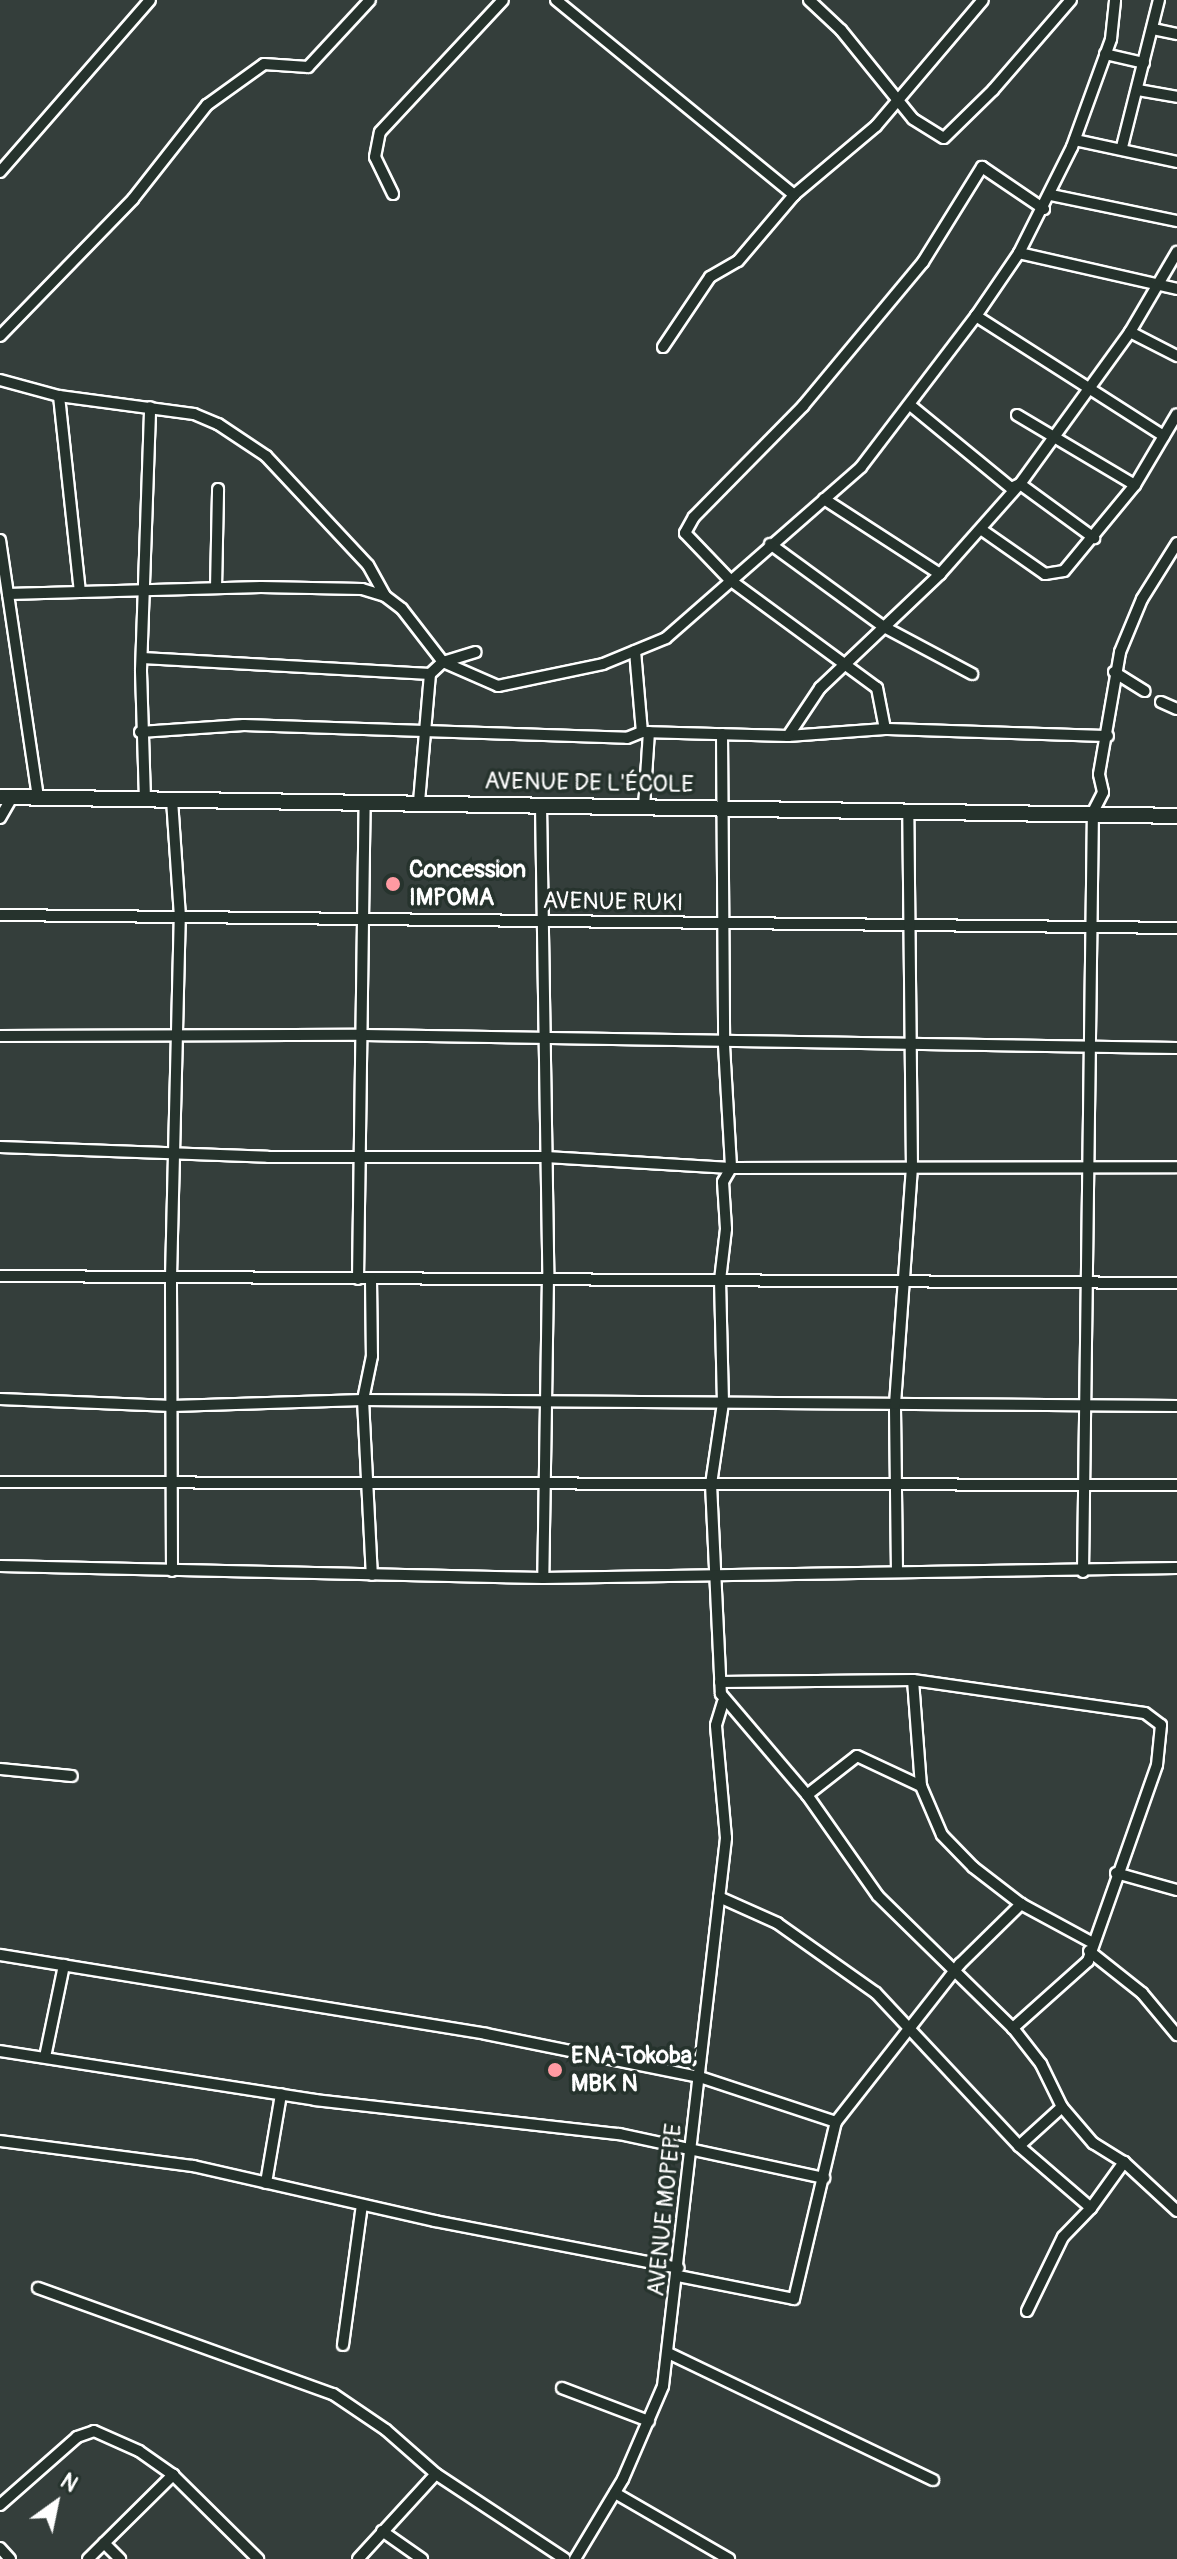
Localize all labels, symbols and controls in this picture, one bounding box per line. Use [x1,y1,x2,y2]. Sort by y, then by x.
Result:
street label: AVENUE DE L'ÉCOLE [484,767,694,799]
place label: Concession IMPOMA [409,856,526,912]
marker: Concession IMPOMA [384,875,402,893]
street label: AVENUE RUKI [542,886,684,918]
place label: ENA Tokoba, MBK N [571,2042,698,2098]
marker: ENA Tokoba, MBK N [546,2061,564,2079]
street label: AVENUE MOPEPE [642,2122,688,2298]
north arrow [16,2463,96,2543]
text: N [55,2467,83,2499]

